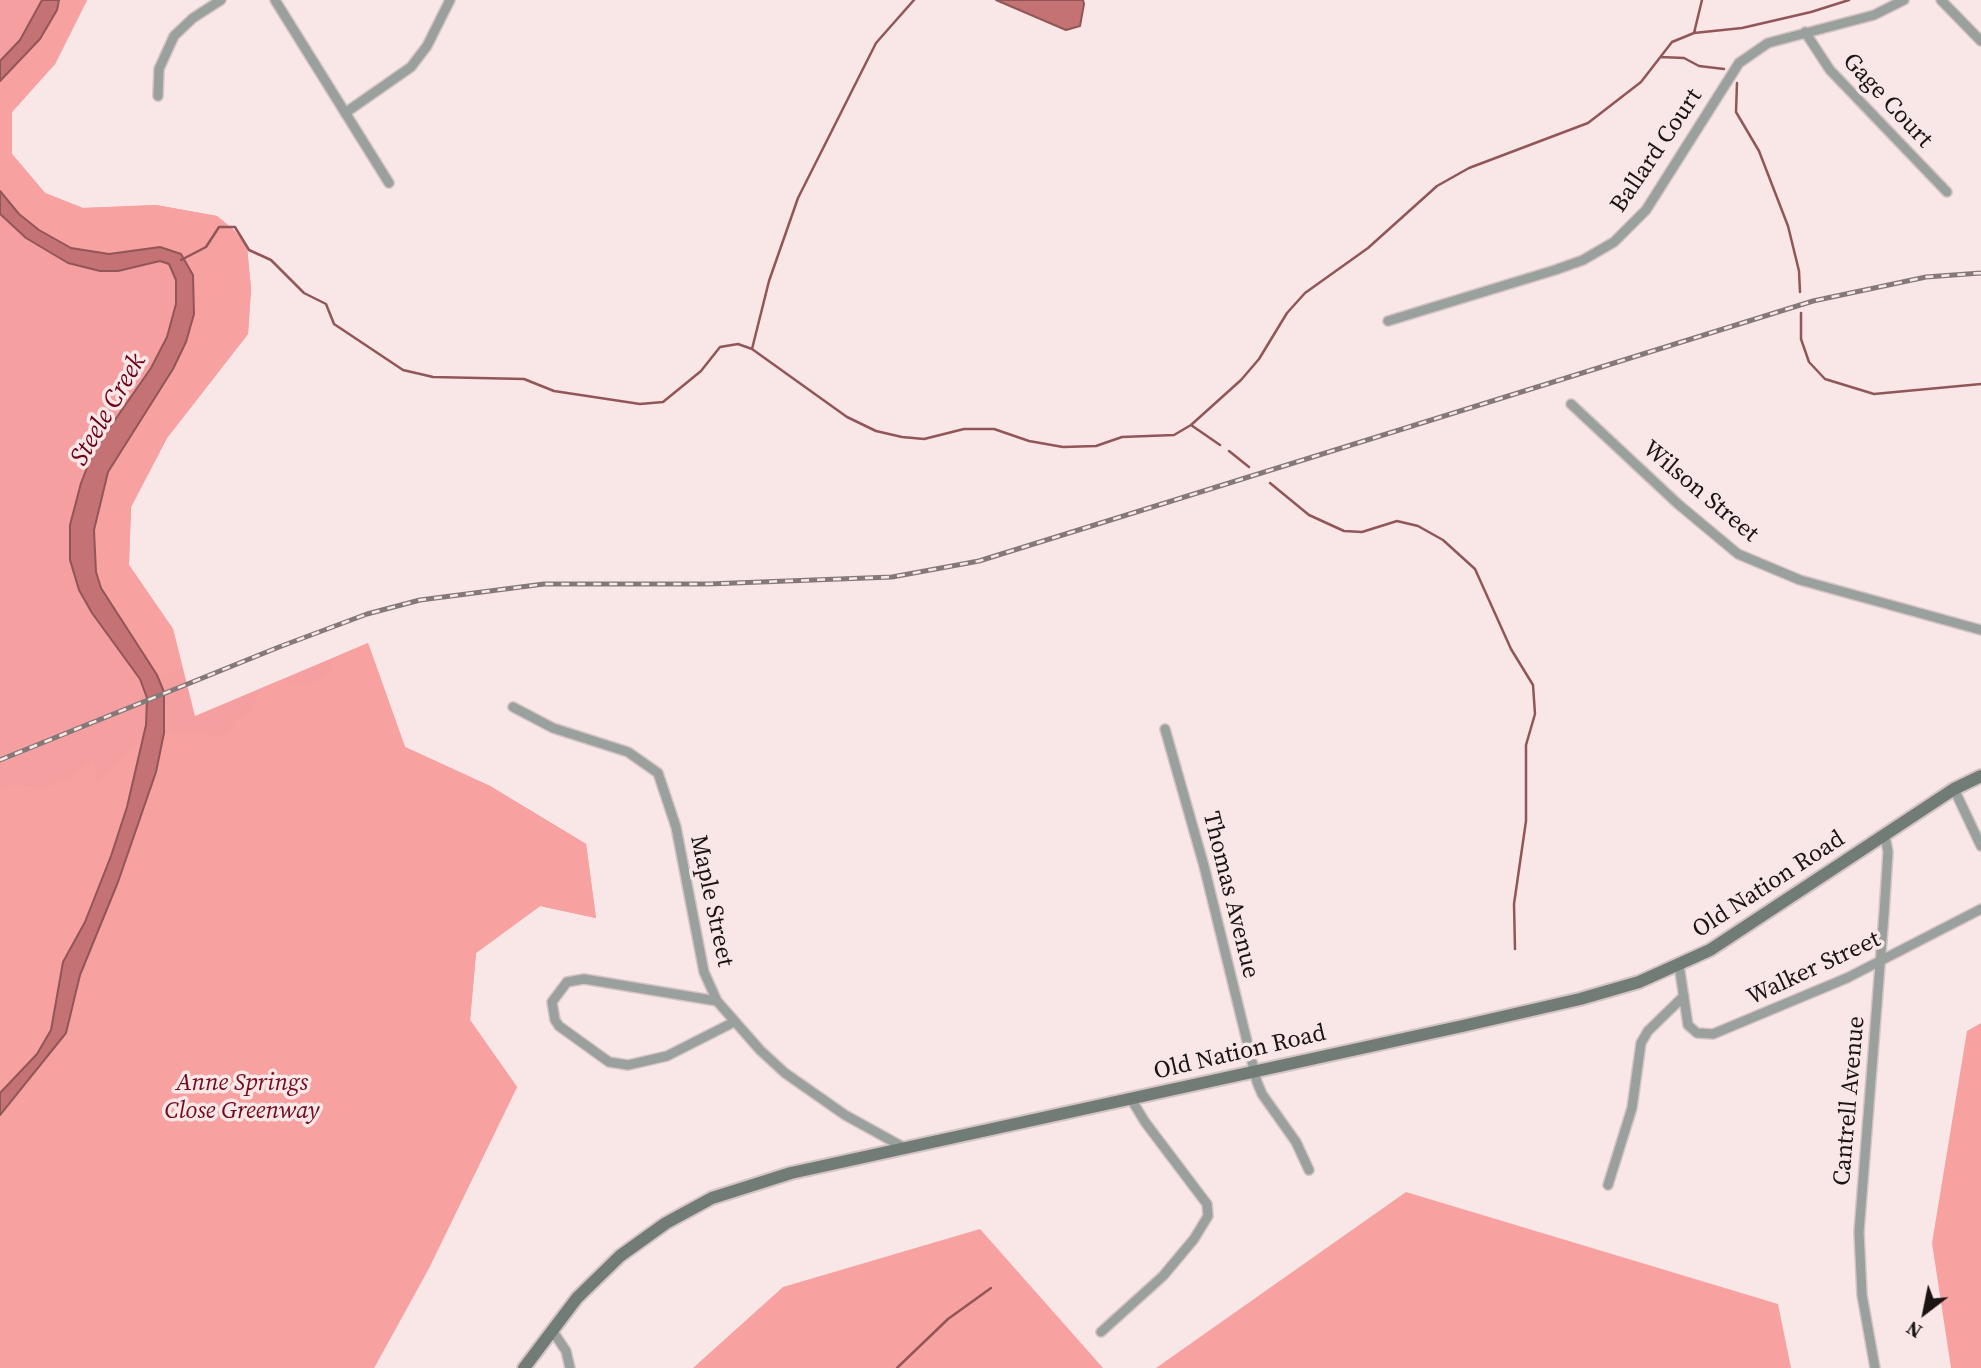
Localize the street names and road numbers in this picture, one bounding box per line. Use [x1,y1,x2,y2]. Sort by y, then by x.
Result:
street label: Gage Court [1836,48,1938,154]
street label: Ballard Court [1605,84,1709,218]
street label: Wilson Street [1636,435,1764,549]
street label: Thomas Avenue [1195,809,1265,981]
street label: Old Nation Road [1688,825,1850,945]
street label: Maple Street [683,833,739,969]
street label: Walker Street [1743,926,1885,1012]
street label: Cantrell Avenue [1828,1015,1872,1187]
street label: Old Nation Road [1151,1019,1329,1087]

